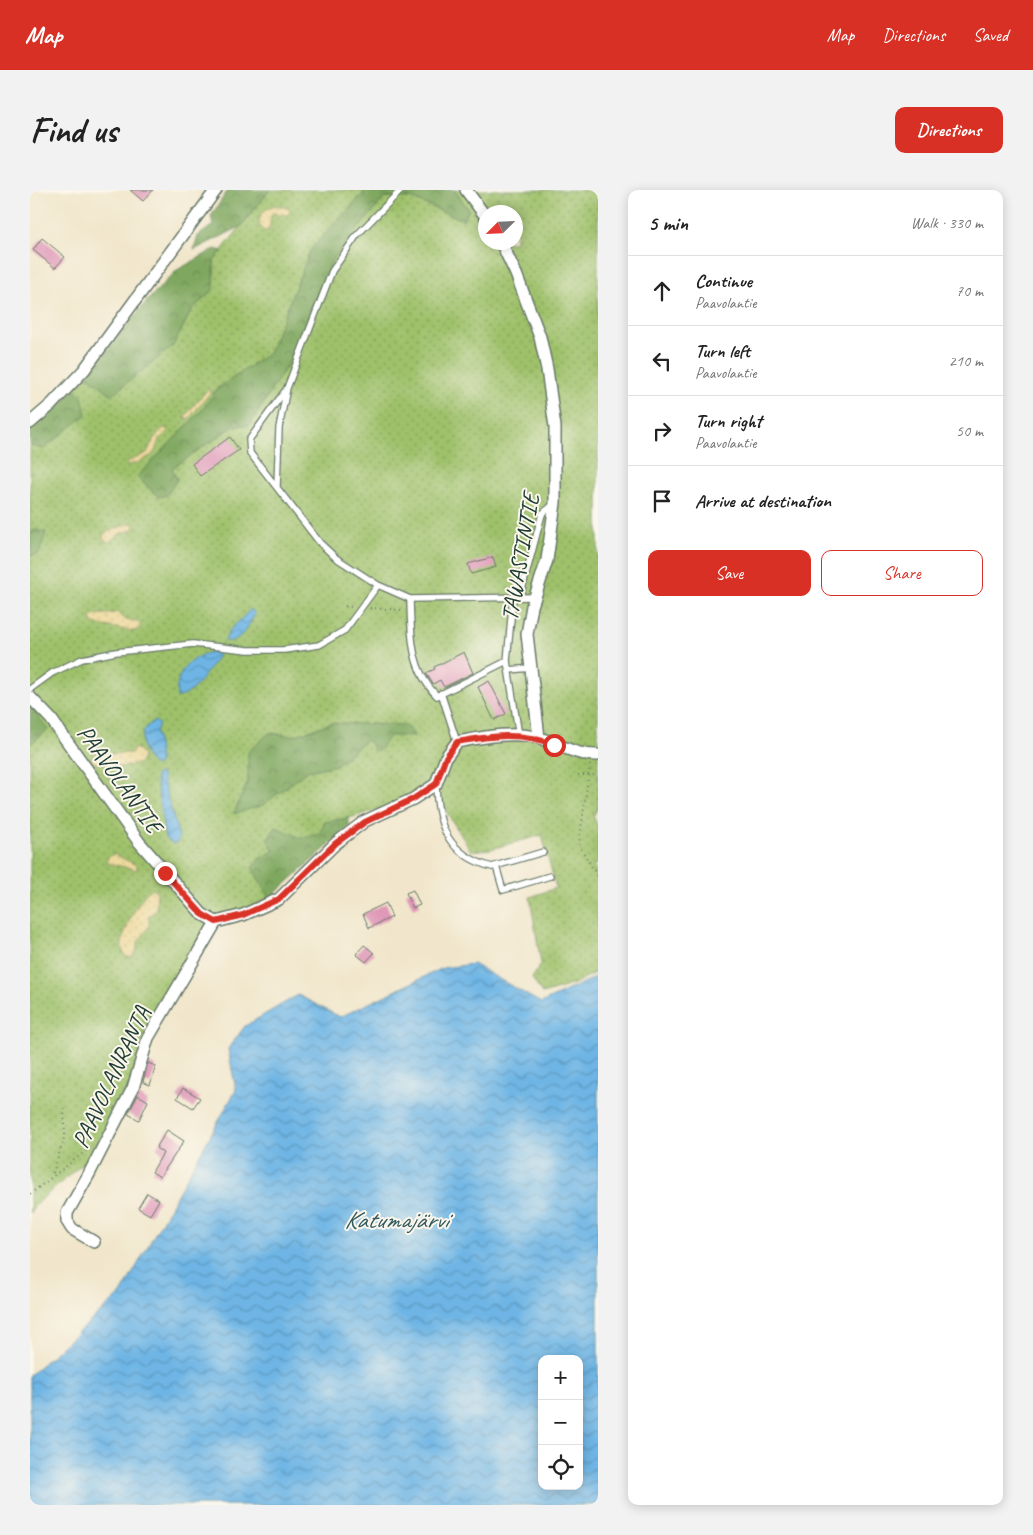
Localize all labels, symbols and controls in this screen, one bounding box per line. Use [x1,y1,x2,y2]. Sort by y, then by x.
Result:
text: Map [25,20,62,50]
text: Map [827,24,854,46]
text: Directions [882,24,945,46]
text: Saved [973,24,1008,46]
button: Directions [895,107,1003,153]
text: Find us [30,108,117,153]
north arrow [478,205,523,250]
text: 5 min [648,210,688,236]
text: Walk · 330 m [911,213,983,233]
text: Continue [695,269,752,293]
icon: ahead [648,277,676,305]
text: 70 m [956,281,983,301]
text: Paavolantie [695,293,757,313]
text: Turn left [695,339,750,363]
icon: left [648,347,676,375]
text: 210 m [949,351,983,371]
text: Paavolantie [695,363,757,383]
text: Turn right [695,409,762,433]
icon: right [648,417,676,445]
text: 50 m [956,421,983,441]
text: Paavolantie [695,433,757,453]
icon: arrive [648,487,676,515]
street label: TAWASTINTIE [494,488,546,623]
text: Arrive at destination [695,489,831,513]
button: Save [648,550,811,596]
button: Share [821,550,983,596]
street label: PAAVOLANTIE [71,719,171,841]
route start [543,734,566,757]
route end [154,862,177,885]
street label: PAAVOLANRANTA [65,1001,157,1153]
water label: Katumajärvi [344,1204,454,1236]
map controls [538,1355,583,1490]
button: + [538,1355,583,1400]
button: − [538,1400,583,1445]
button: locate [538,1445,583,1490]

